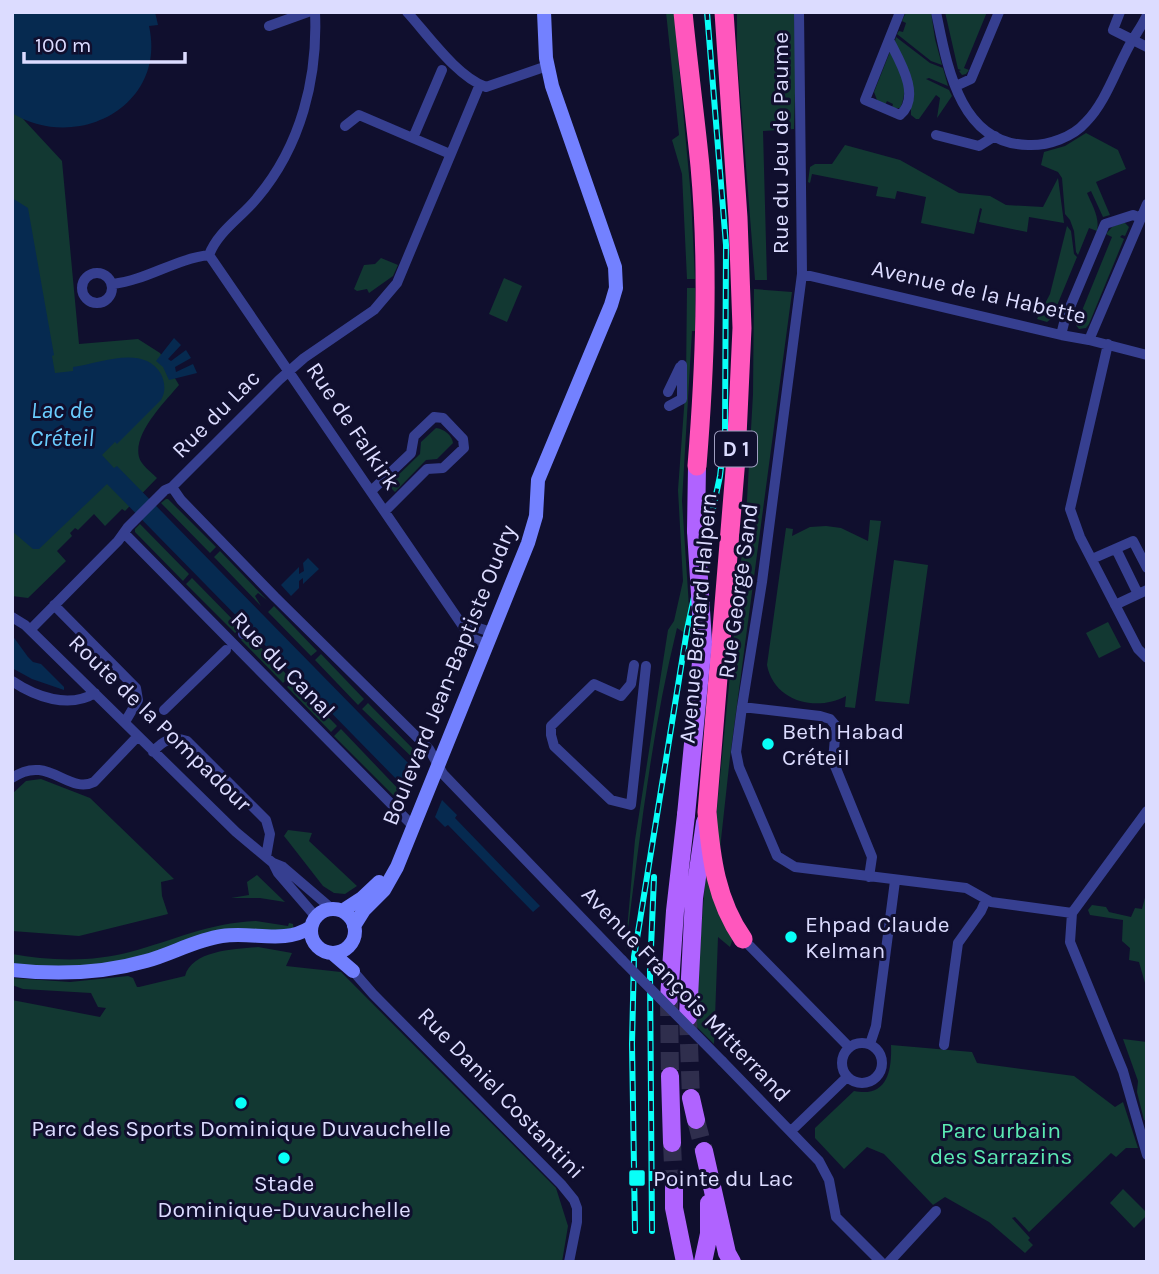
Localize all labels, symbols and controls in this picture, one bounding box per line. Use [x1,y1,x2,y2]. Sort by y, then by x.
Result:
scale bar [24,21,186,65]
street label: Rue du Jeu de Paume [767,32,794,254]
text: 100 m [35,33,92,57]
street label: Avenue de la Habette [869,254,1089,330]
street label: Rue de Falkirk [300,357,406,495]
street label: Rue du Lac [166,364,266,464]
water label: Lac de Créteil [30,396,94,452]
road number: D 1 [715,432,757,466]
street label: Avenue Bernard Halpern [674,492,722,744]
street label: Rue George Sand [712,502,764,680]
street label: Boulevard Jean-Baptiste Oudry [376,521,522,829]
street label: Rue du Canal [225,606,341,724]
street label: Route de la Pompadour [63,629,257,818]
place label: Beth Habad Créteil [782,718,904,771]
marker: Beth Habad Créteil [760,736,776,752]
street label: Avenue François Mitterrand [576,881,796,1107]
place label: Ehpad Claude Kelman [805,911,950,964]
marker: Ehpad Claude Kelman [783,929,799,945]
street label: Rue Daniel Costantini [412,1002,590,1184]
marker: Parc des Sports Dominique Duvauchelle [233,1095,249,1111]
place label: Parc des Sports Dominique Duvauchelle [31,1115,451,1142]
park label: Parc urbain des Sarrazins [930,1117,1072,1170]
marker: Stade Dominique-Duvauchelle [276,1150,292,1166]
place label: Pointe du Lac [653,1165,793,1192]
marker: Pointe du Lac [627,1168,647,1188]
place label: Stade Dominique-Duvauchelle [157,1170,411,1223]

